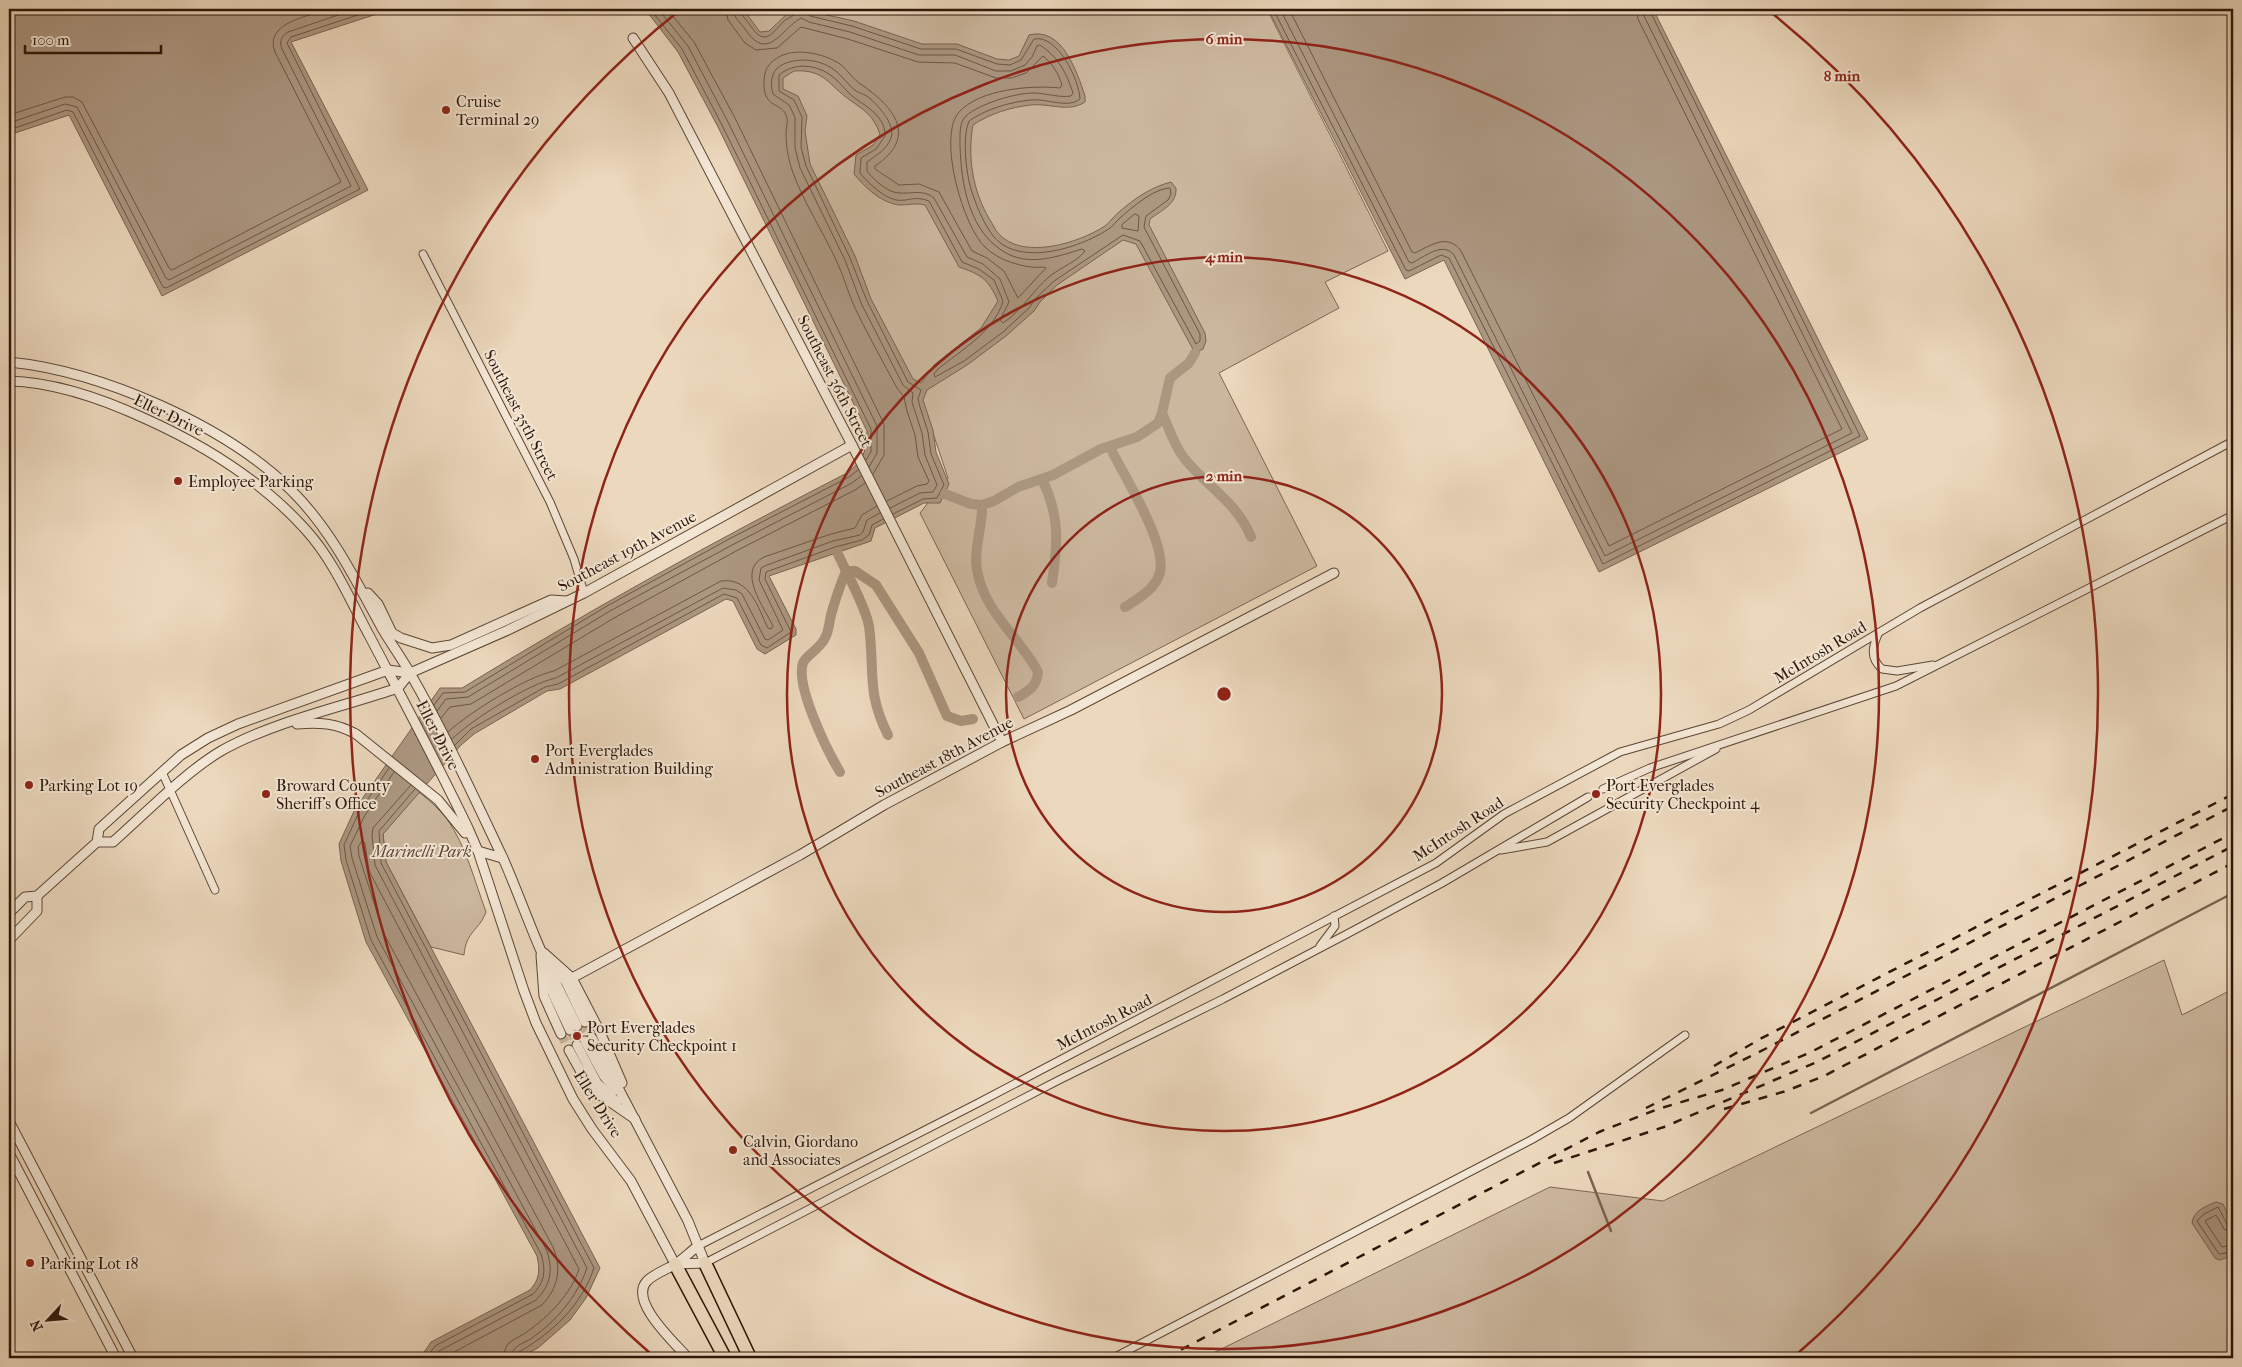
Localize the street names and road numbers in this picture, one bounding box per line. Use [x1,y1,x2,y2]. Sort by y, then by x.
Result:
street label: Southeast 36th Street [793,312,877,451]
street label: Southeast 35th Street [480,347,562,484]
street label: Eller Drive [131,390,207,440]
street label: Southeast 19th Avenue [555,506,700,596]
street label: McIntosh Road [1770,617,1870,687]
street label: Eller Drive [412,697,464,773]
street label: Southeast 18th Avenue [872,712,1016,801]
street label: McIntosh Road [1409,792,1507,865]
street label: McIntosh Road [1053,990,1155,1054]
street label: Eller Drive [570,1067,626,1141]

